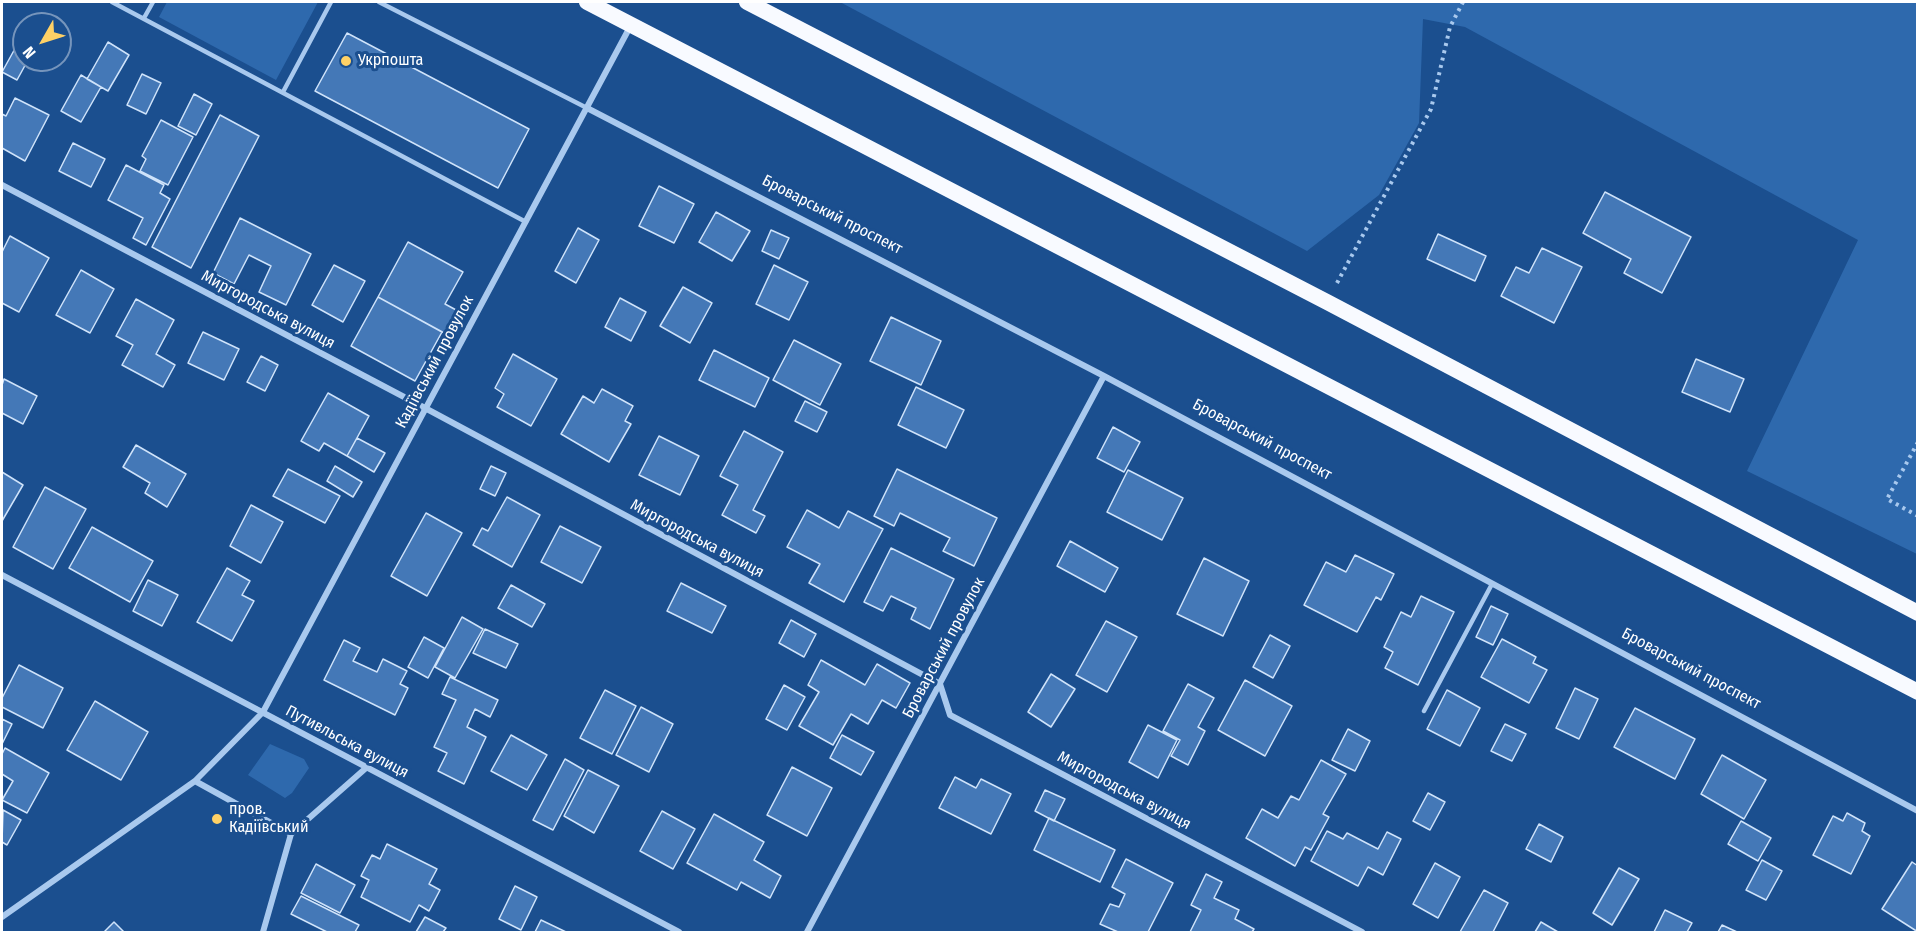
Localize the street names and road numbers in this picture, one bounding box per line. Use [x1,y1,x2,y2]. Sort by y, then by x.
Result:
street label: Броварський проспект [759,171,905,259]
street label: Миргородська вулиця [198,267,338,353]
street label: Кадіївський провулок [392,292,478,432]
street label: Броварський проспект [1189,395,1335,485]
street label: Миргородська вулиця [627,496,767,582]
street label: Броварський провулок [899,574,989,722]
street label: Броварський проспект [1618,624,1764,714]
street label: Путивльська вулиця [282,701,412,783]
street label: Миргородська вулиця [1054,748,1194,834]

